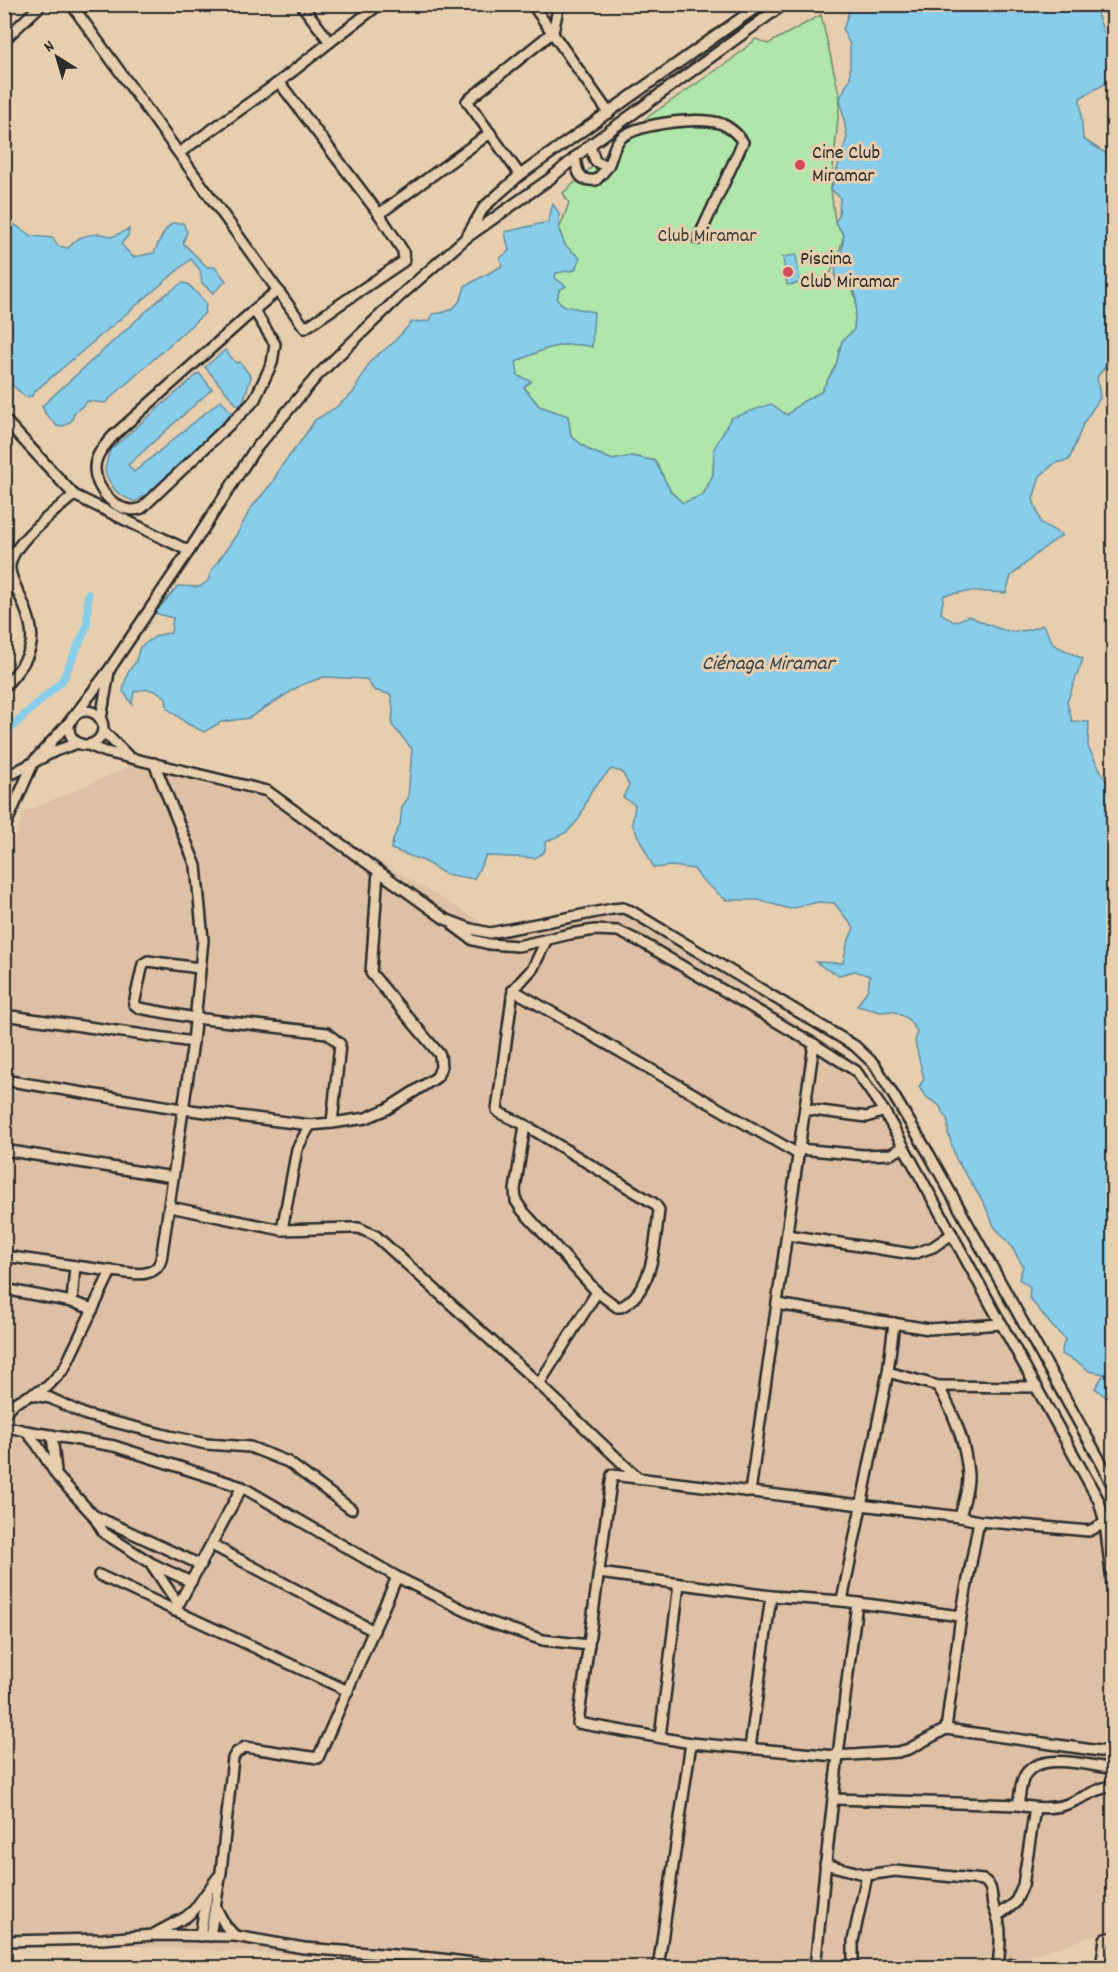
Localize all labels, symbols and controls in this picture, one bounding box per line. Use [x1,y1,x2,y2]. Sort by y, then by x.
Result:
north arrow [27,27,87,87]
text: N [39,35,60,59]
place label: Cine Club Miramar [812,140,880,191]
marker: Cine Club Miramar [793,158,807,172]
park label: Club Miramar [657,223,757,251]
place label: Piscina Club Miramar [800,246,900,297]
marker: Piscina Club Miramar [781,265,795,279]
water label: Ciénaga Miramar [702,650,836,680]

